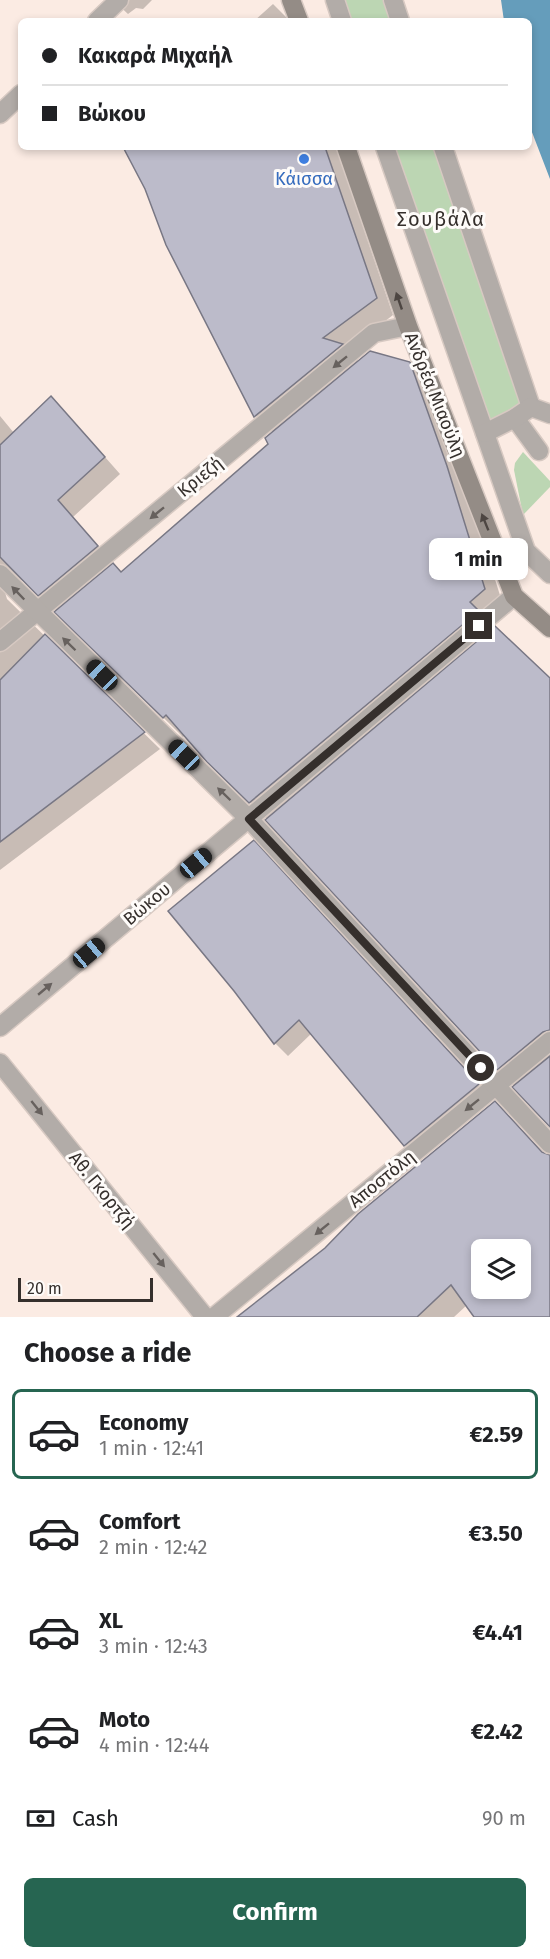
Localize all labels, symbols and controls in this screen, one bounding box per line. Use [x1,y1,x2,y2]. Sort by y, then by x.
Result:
text: Κακαρά Μιχαήλ [78,42,232,69]
text: Βώκου [78,100,146,127]
marker: Κάισσα [297,152,311,166]
place label: Κάισσα [275,168,333,190]
district label: Σουβάλα [397,207,485,231]
one-way arrow [394,292,404,310]
street label: Ανδρέα Μιαούλη [400,329,470,461]
one-way arrow [332,356,347,368]
street label: Κριεζή [173,452,227,502]
one-way arrow [149,506,164,519]
one-way arrow [480,513,490,531]
callout: 1 min [430,539,528,581]
text: 1 min [454,547,503,571]
one-way arrow [12,586,26,600]
route end [465,612,492,639]
one-way arrow [63,637,77,651]
car [83,656,121,694]
car [165,736,203,774]
one-way arrow [217,788,231,802]
car [176,845,216,881]
street label: Βώκου [119,878,175,930]
car [69,935,109,971]
one-way arrow [37,983,53,996]
route start [467,1054,494,1081]
one-way arrow [465,1098,480,1111]
one-way arrow [30,1101,42,1116]
street label: Αποστόλη [344,1145,420,1213]
street label: Αθ. Γκορτζή [64,1147,140,1233]
one-way arrow [314,1222,330,1235]
map controls [471,1239,531,1299]
button: layers [471,1239,531,1299]
one-way arrow [152,1253,165,1268]
scale bar [18,1275,153,1302]
text: 20 m [27,1279,62,1298]
text: Choose a ride [24,1337,191,1369]
icon: car [27,1407,81,1461]
text: Economy [99,1409,188,1436]
text: €2.59 [470,1421,523,1448]
text: 1 min · 12:41 [99,1436,204,1460]
icon: car [27,1506,81,1560]
text: Comfort [99,1508,180,1535]
text: €3.50 [468,1520,523,1547]
text: 2 min · 12:42 [99,1535,208,1559]
icon: car [27,1605,81,1659]
text: XL [99,1607,123,1634]
text: €4.41 [472,1619,523,1646]
text: 3 min · 12:43 [99,1634,208,1658]
icon: car [27,1704,81,1758]
text: Moto [99,1706,150,1733]
text: €2.42 [471,1718,523,1745]
text: 4 min · 12:44 [99,1733,209,1757]
icon: cash [24,1802,57,1835]
text: Cash [72,1805,119,1832]
text: 90 m [482,1806,526,1830]
button: Confirm [24,1878,526,1947]

